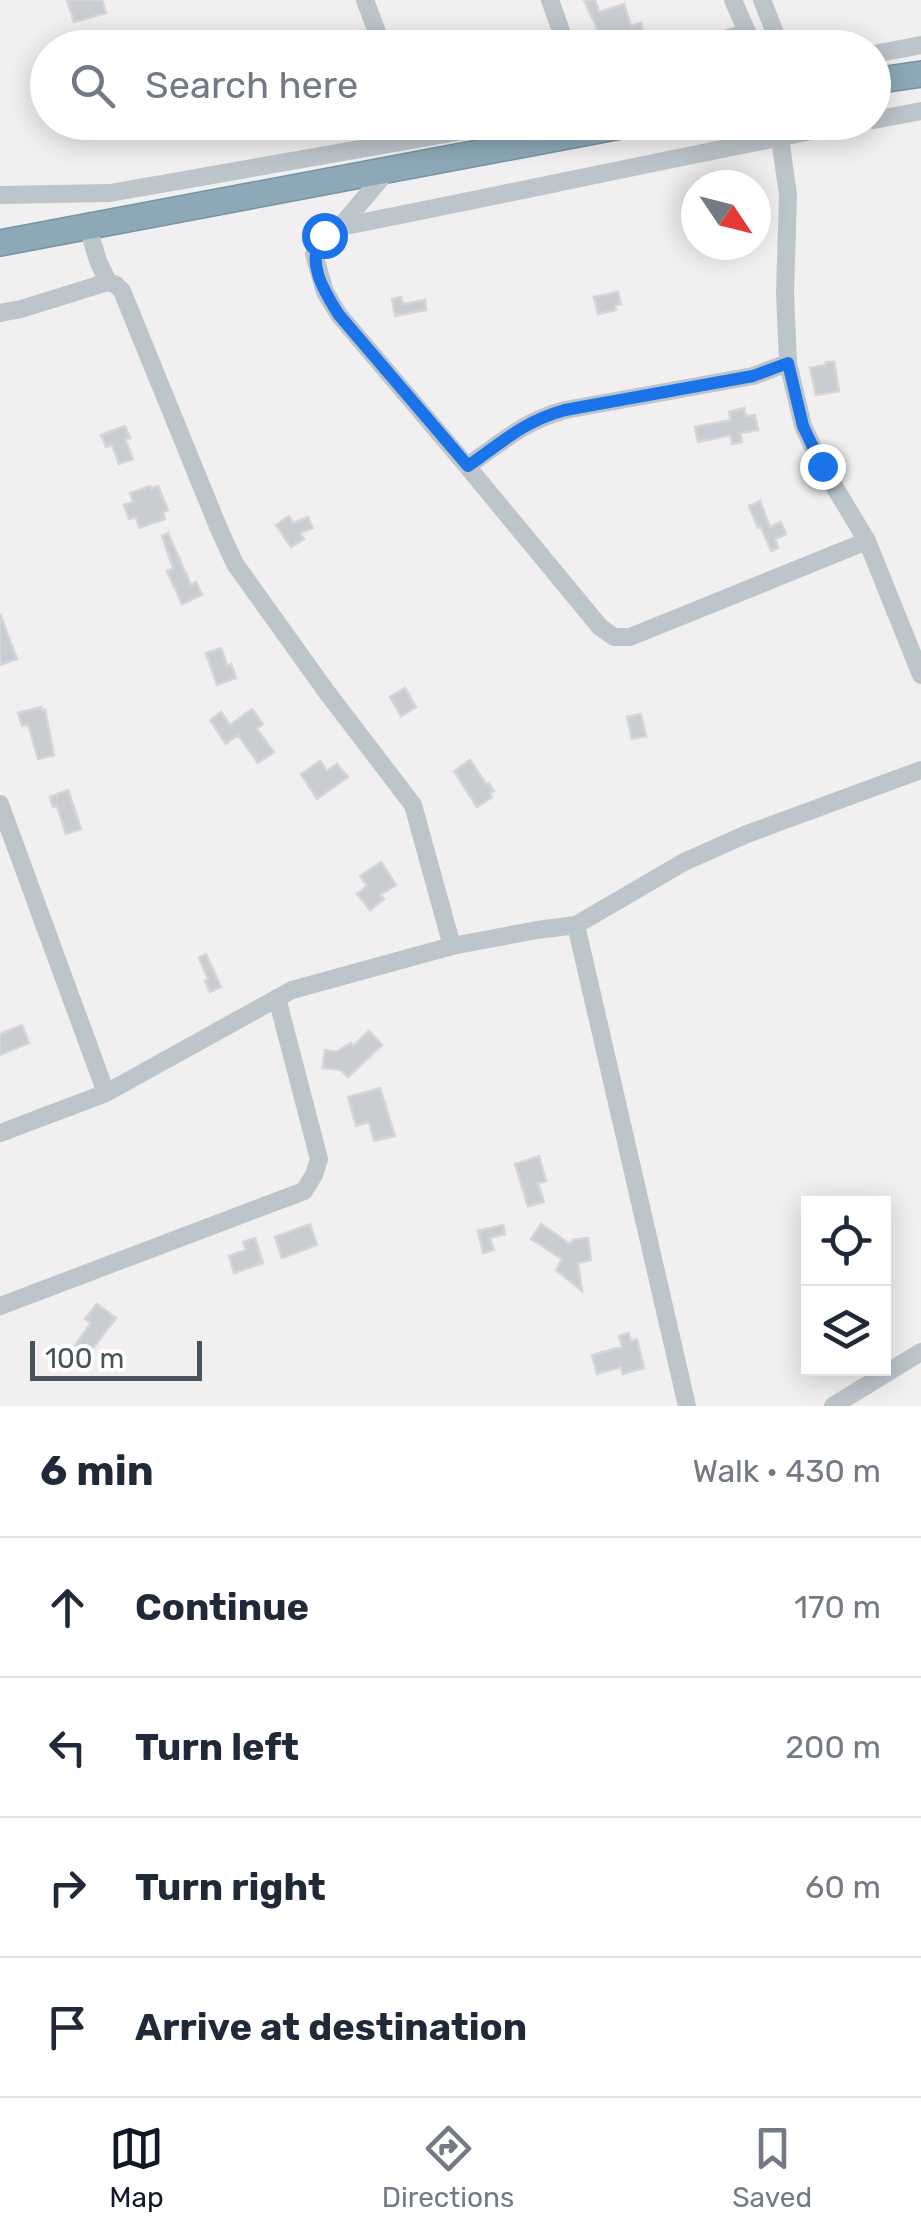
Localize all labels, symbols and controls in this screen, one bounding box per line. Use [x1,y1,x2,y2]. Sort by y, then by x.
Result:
search box [30,30,891,140]
icon: search [65,58,120,113]
text: Search here [145,62,358,108]
north arrow [681,170,771,260]
route start [302,213,348,259]
route end [800,444,846,490]
map controls [801,1196,891,1376]
button: locate [801,1196,891,1286]
button: layers [801,1286,891,1376]
scale bar [30,1336,202,1380]
text: 100 m [45,1342,124,1375]
text: 6 min [40,1446,154,1496]
text: Walk · 430 m [692,1452,881,1490]
icon: ahead [40,1580,95,1635]
text: Continue [135,1584,309,1630]
text: 170 m [794,1588,881,1626]
icon: left [40,1720,95,1775]
text: Turn left [135,1724,299,1770]
text: 200 m [785,1728,881,1766]
icon: right [40,1860,95,1915]
text: Turn right [135,1864,326,1910]
text: 60 m [805,1868,881,1906]
icon: arrive [40,2000,95,2055]
text: Arrive at destination [135,2004,527,2050]
tab: Map [109,2121,164,2214]
tab: Directions [382,2121,514,2214]
tab: Saved [732,2121,812,2214]

